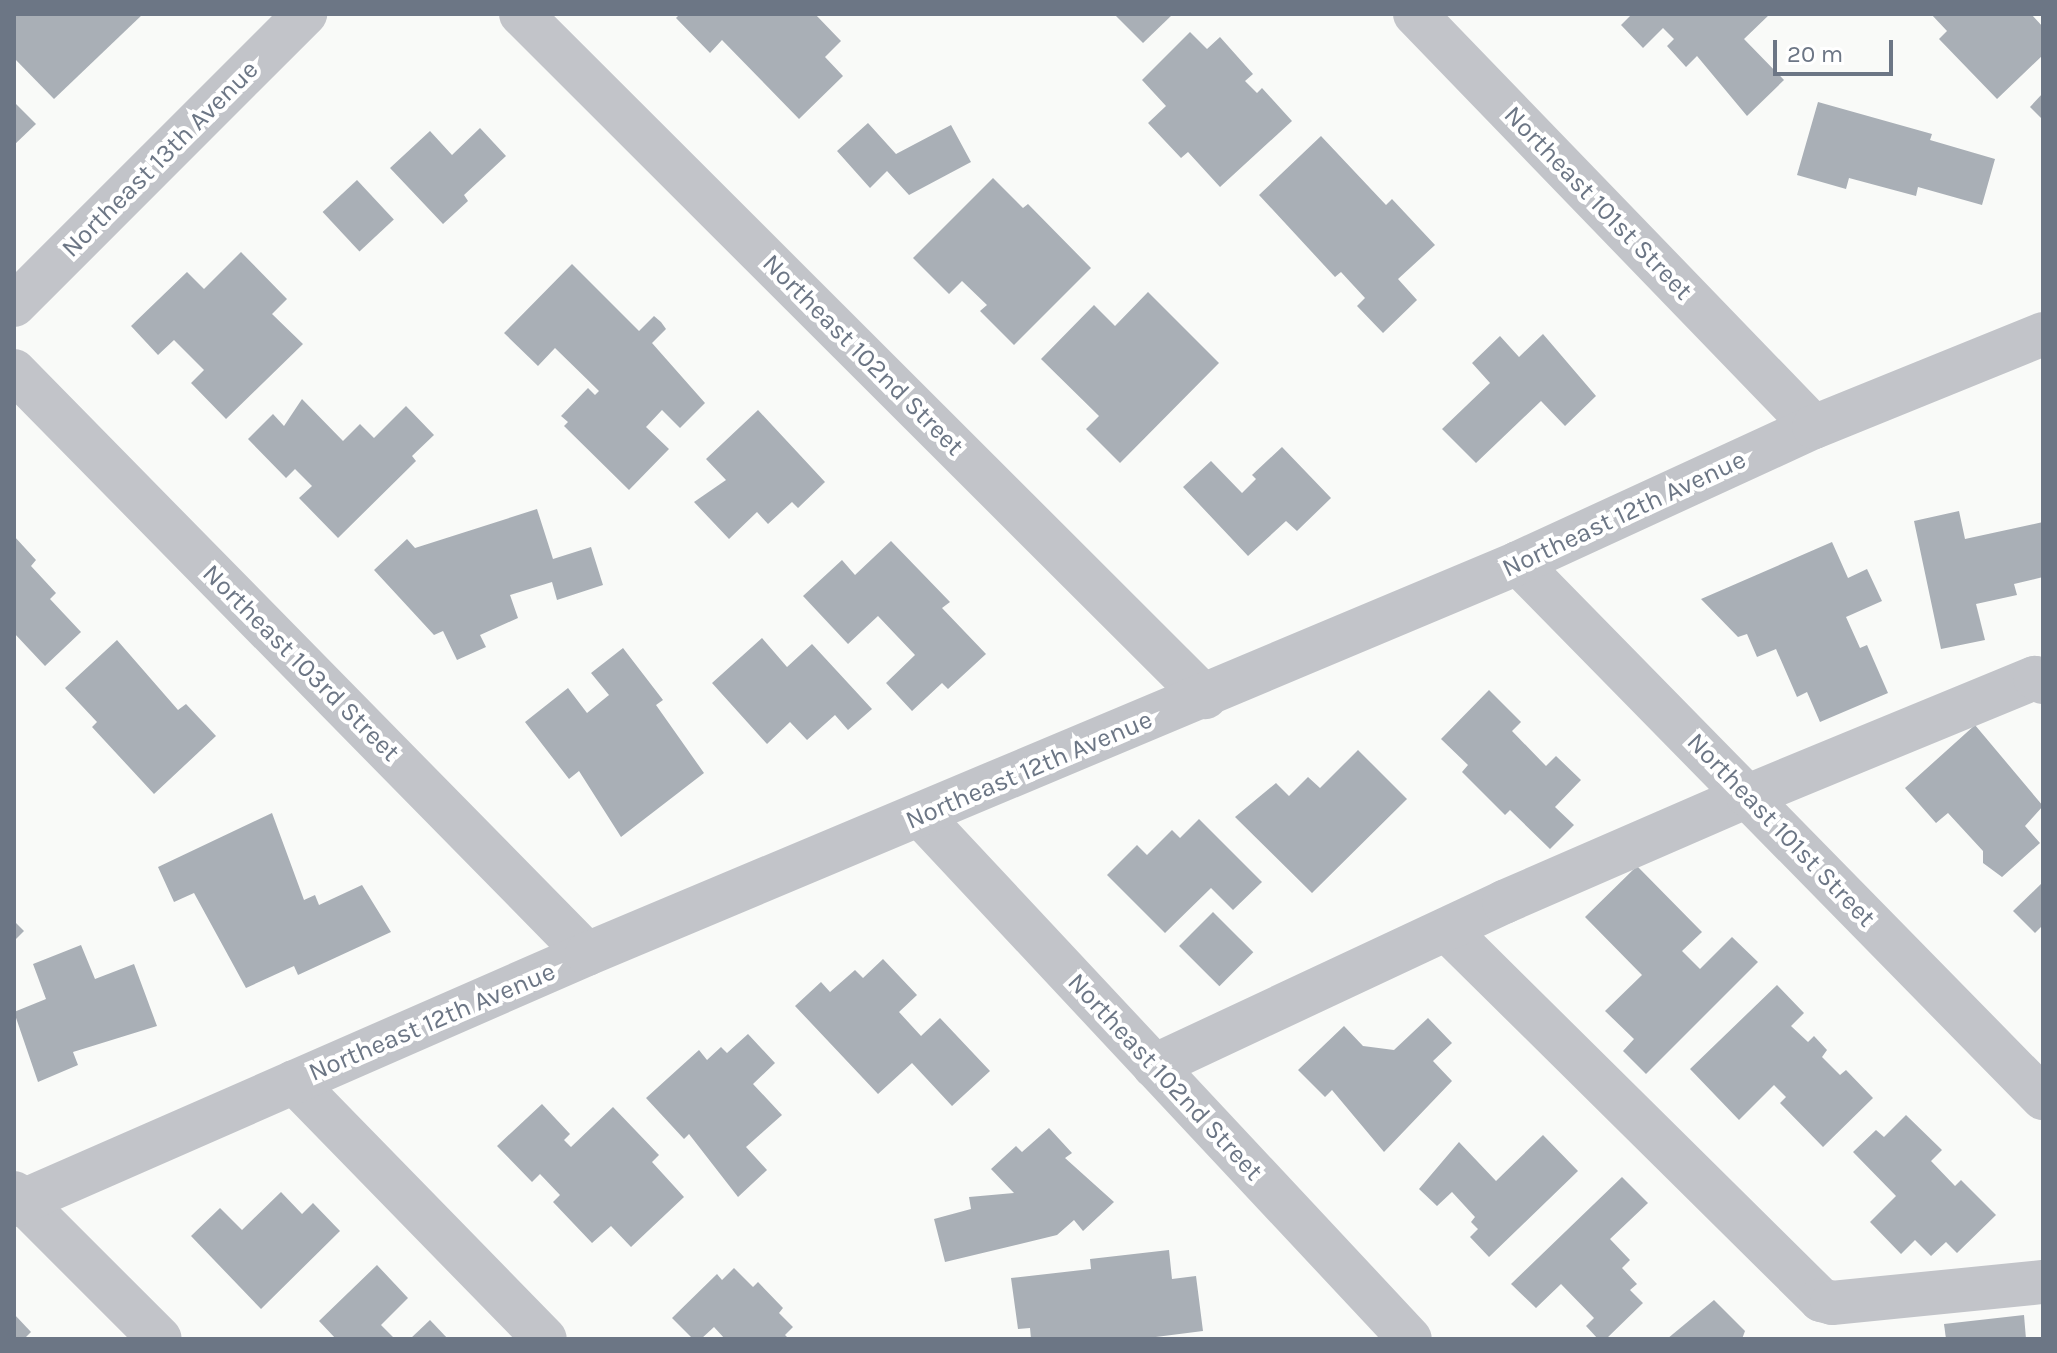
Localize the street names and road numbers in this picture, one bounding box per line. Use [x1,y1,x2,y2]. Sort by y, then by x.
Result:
street label: Northeast 13th Avenue [55,54,265,264]
street label: Northeast 101st Street [1497,99,1699,307]
street label: Northeast 102nd Street [756,248,970,462]
street label: Northeast 12th Avenue [1497,444,1751,584]
street label: Northeast 103rd Street [196,558,406,768]
street label: Northeast 12th Avenue [901,704,1157,836]
street label: Northeast 101st Street [1680,726,1882,934]
street label: Northeast 12th Avenue [304,956,560,1088]
street label: Northeast 102nd Street [1061,967,1269,1187]

